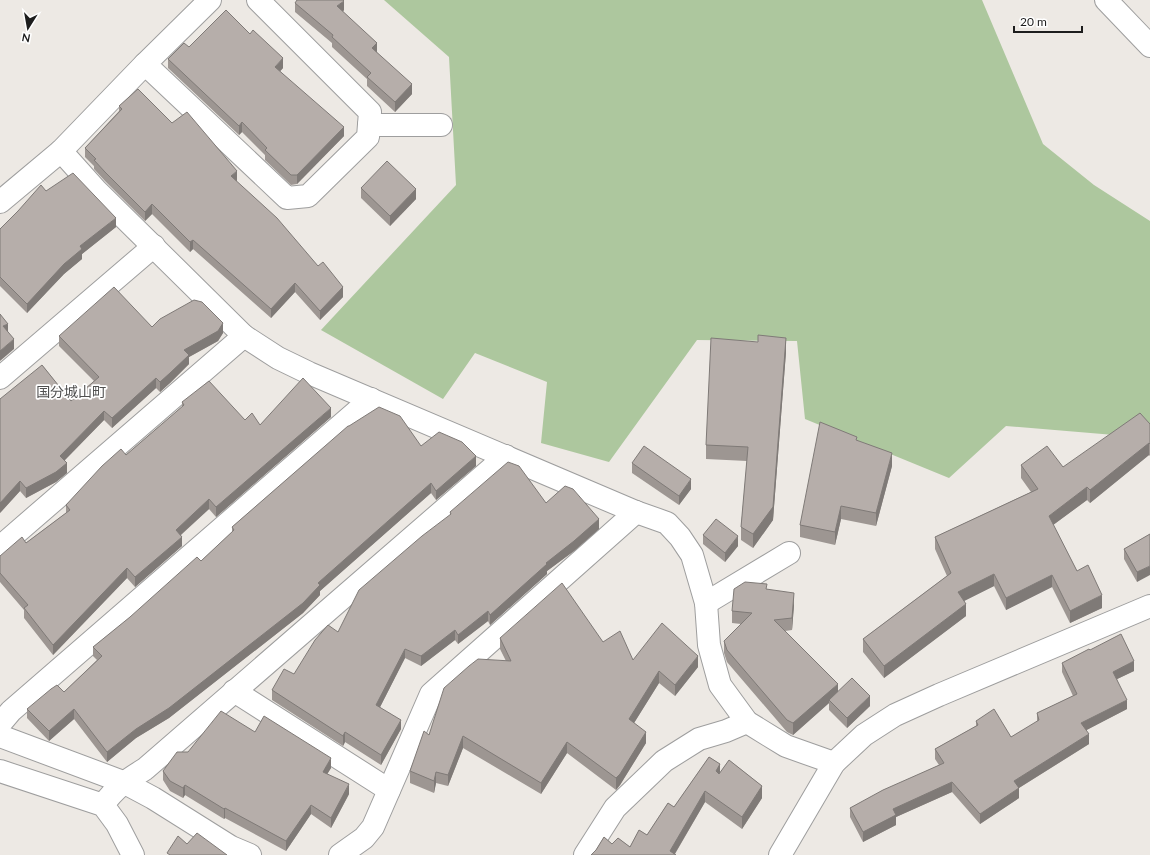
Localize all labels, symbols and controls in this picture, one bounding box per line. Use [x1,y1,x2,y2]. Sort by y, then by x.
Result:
north arrow [8,8,48,48]
scale bar [1014,8,1082,34]
text: 20 m [1020,14,1047,29]
text: N [21,31,31,45]
district label: 国分城山町 [36,383,106,400]

